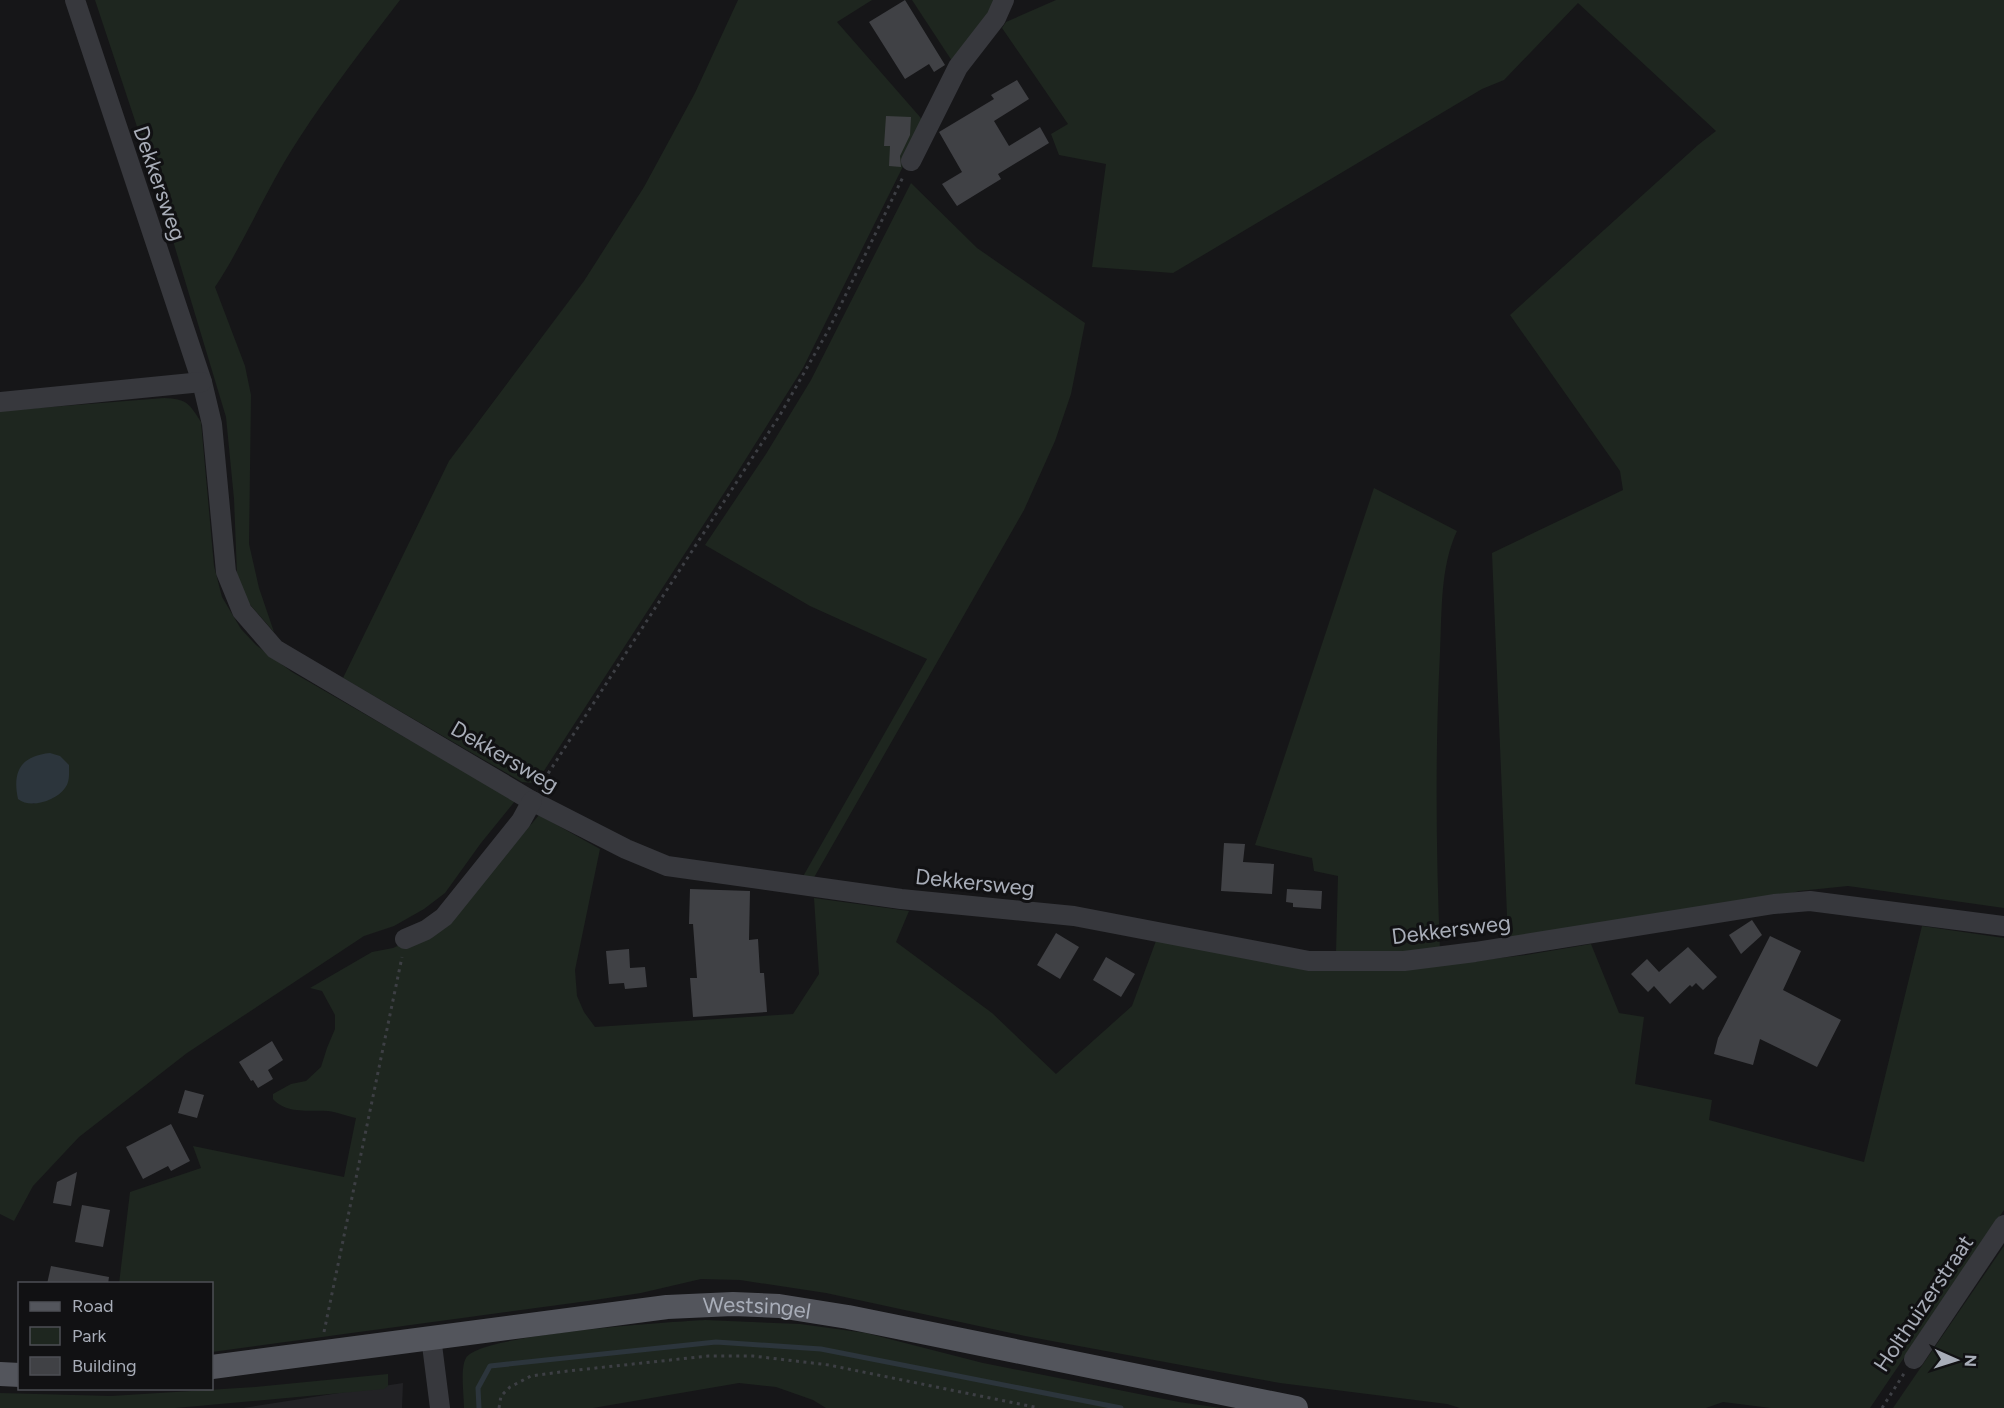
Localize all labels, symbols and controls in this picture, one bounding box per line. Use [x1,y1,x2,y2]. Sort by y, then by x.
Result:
street label: Dekkersweg [127,122,192,244]
street label: Dekkersweg [446,715,563,798]
street label: Dekkersweg [914,863,1036,902]
street label: Dekkersweg [1390,909,1512,950]
street label: Holthuizerstraat [1868,1230,1979,1377]
legend [18,1282,213,1390]
street label: Westsingel [702,1291,813,1325]
text: Road [72,1295,113,1317]
text: Park [72,1325,107,1347]
north arrow [1926,1330,1986,1390]
text: N [1961,1354,1980,1367]
text: Building [72,1355,137,1377]

